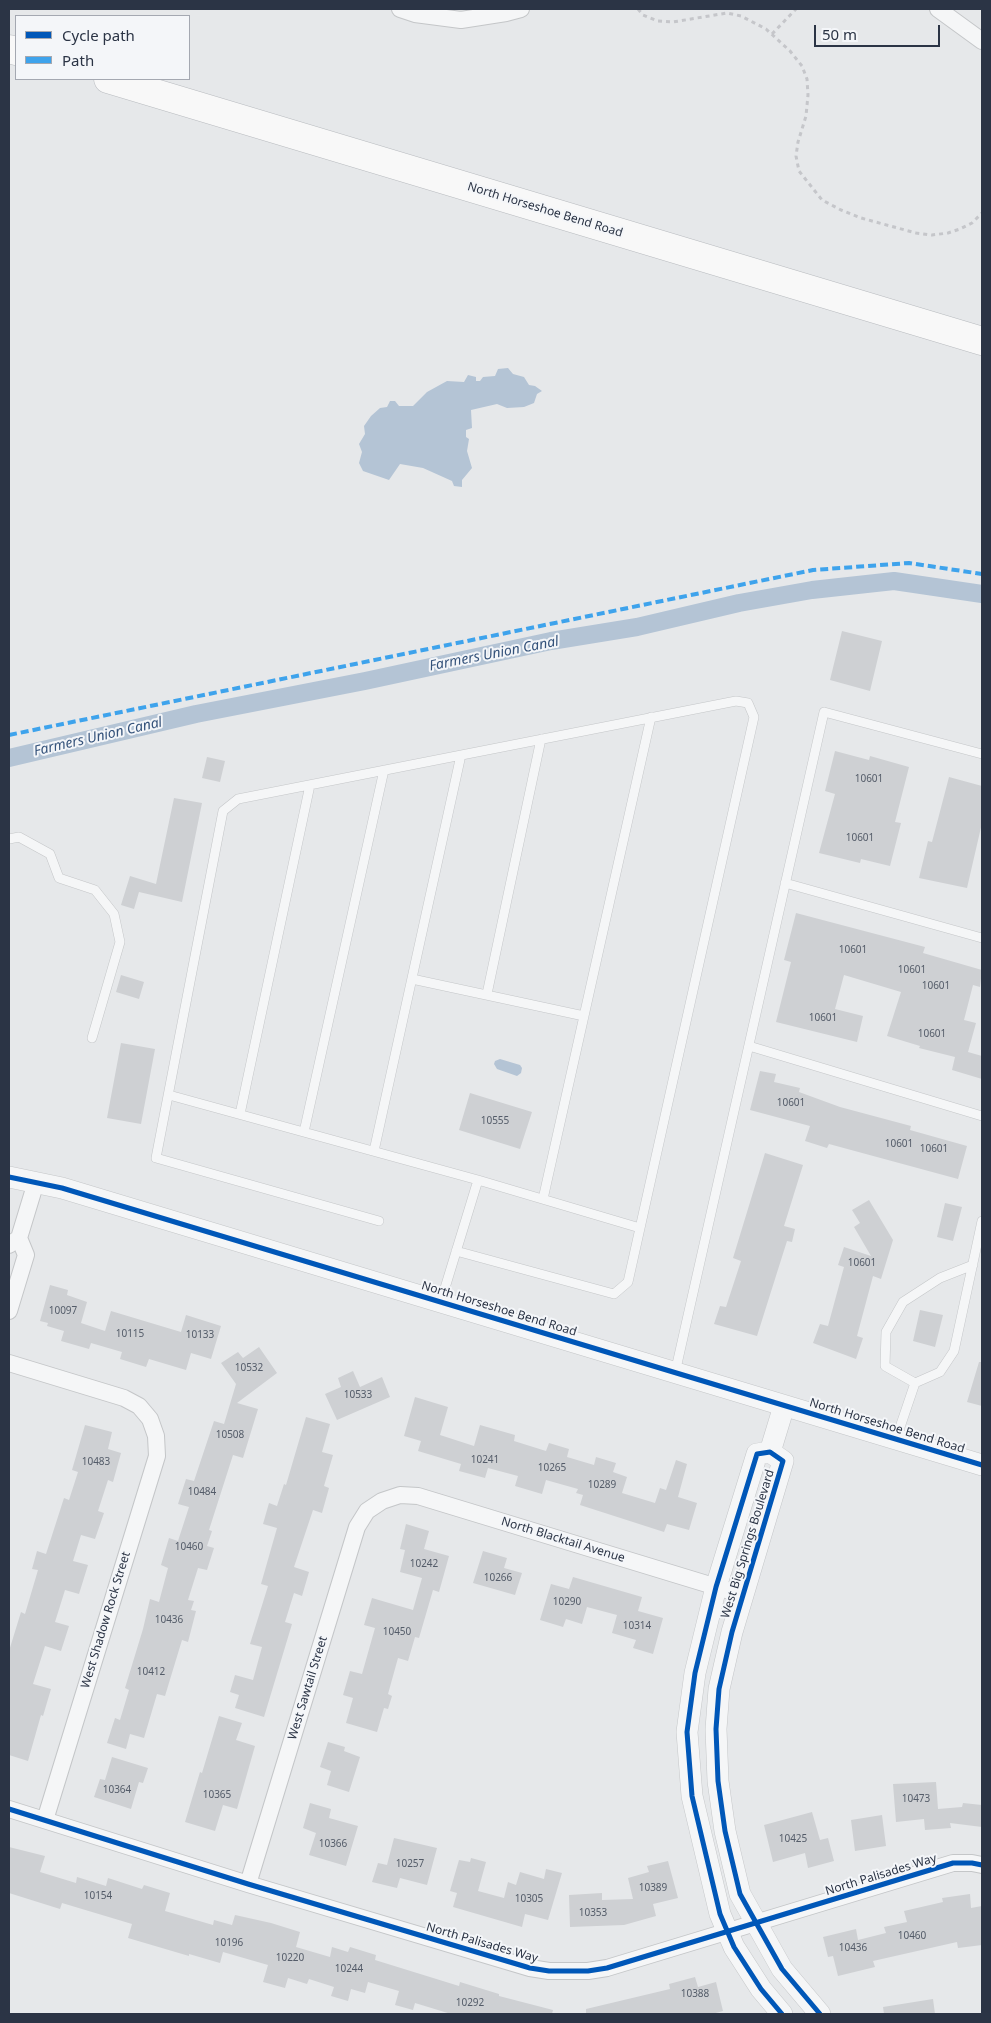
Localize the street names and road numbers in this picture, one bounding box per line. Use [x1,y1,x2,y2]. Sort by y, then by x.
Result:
street label: North Horseshoe Bend Road [466,180,624,240]
street label: North Horseshoe Bend Road [420,1279,578,1339]
street label: North Horseshoe Bend Road [808,1396,966,1456]
street label: West Big Springs Boulevard [718,1468,778,1620]
street label: North Blacktail Avenue [499,1514,627,1566]
street label: West Shadow Rock Street [78,1550,134,1690]
street label: West Sawtail Street [285,1634,331,1742]
street label: North Palisades Way [824,1851,938,1899]
street label: North Palisades Way [424,1920,540,1966]

